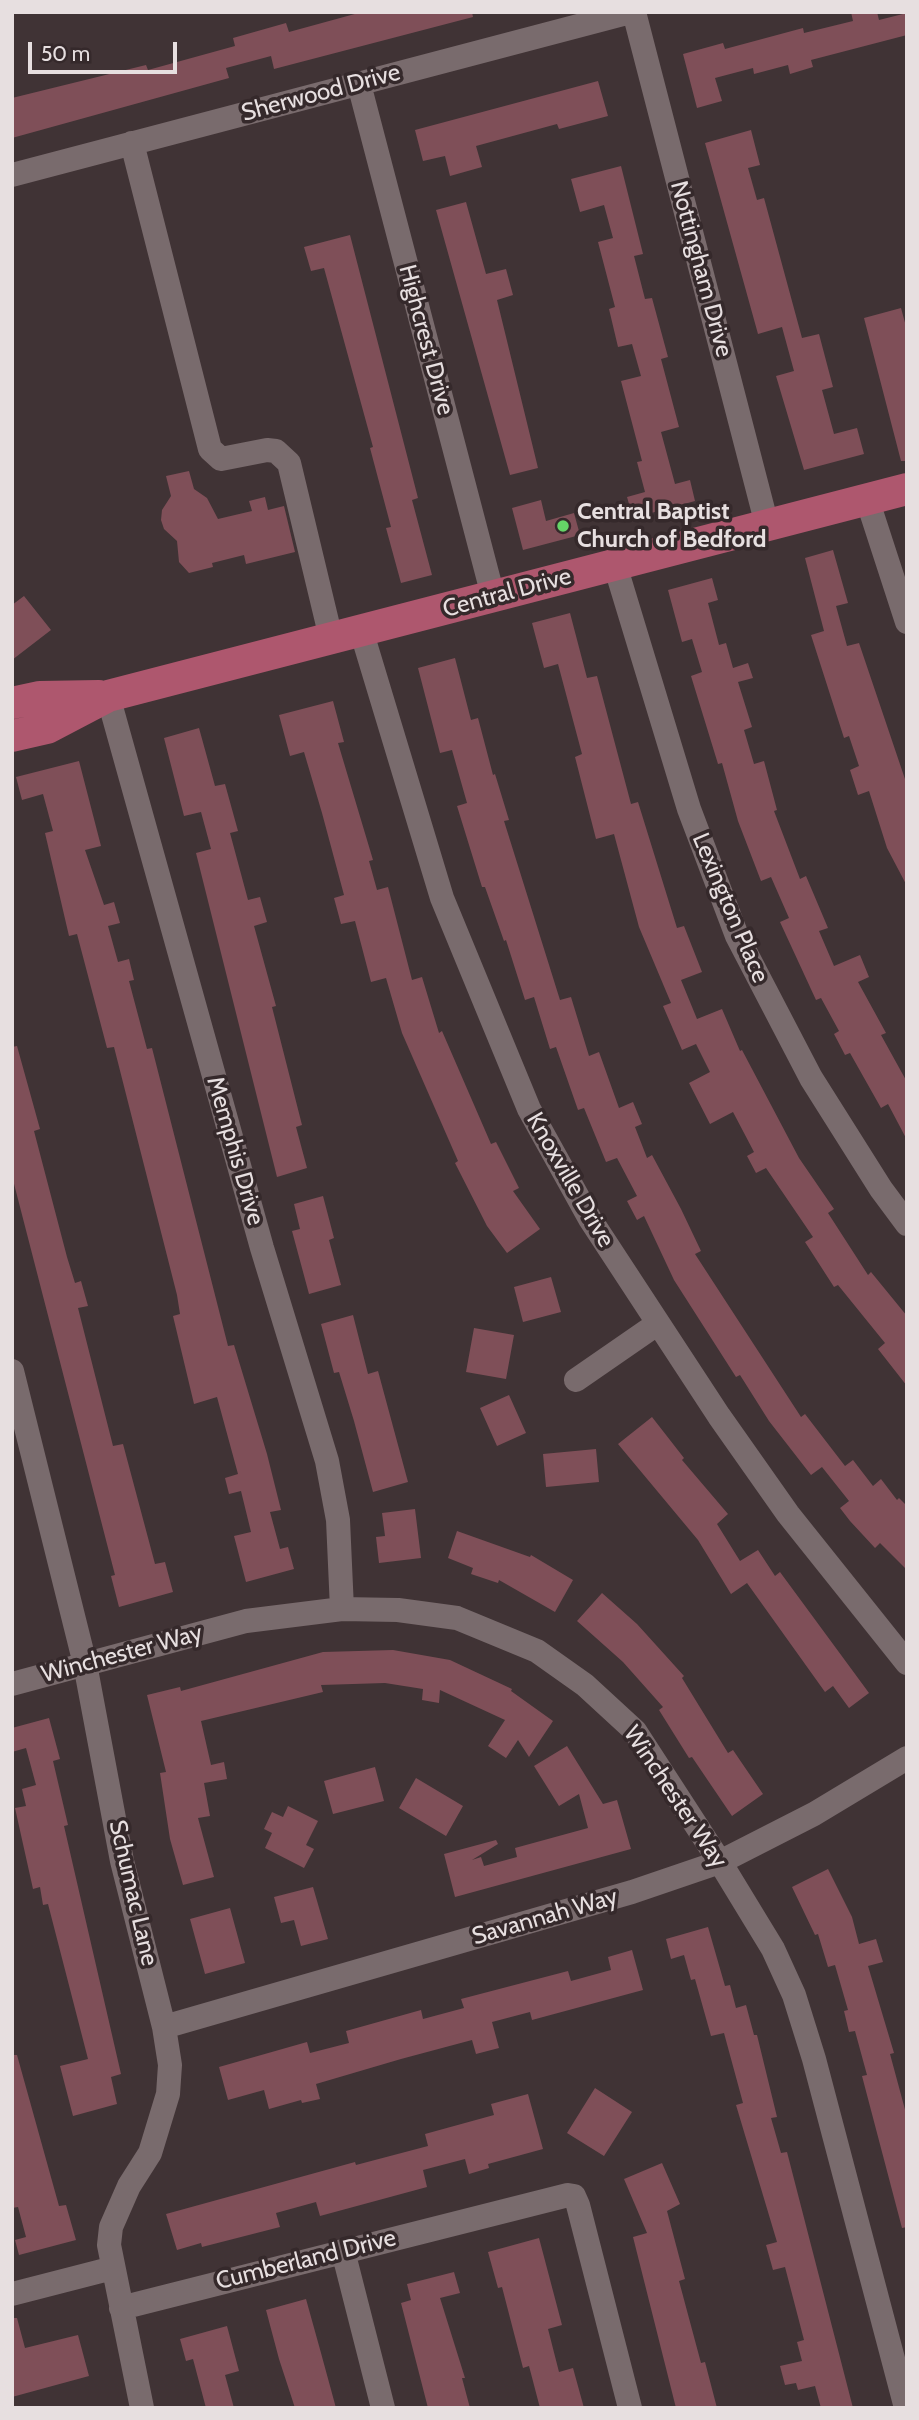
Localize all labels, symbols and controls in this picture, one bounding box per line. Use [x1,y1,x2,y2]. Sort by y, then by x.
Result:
scale bar [32,28,180,72]
text: 50 m [41,41,90,66]
street label: Sherwood Drive [239,58,403,128]
street label: Nottingham Drive [664,178,738,360]
street label: Highcrest Drive [392,262,460,418]
place label: Central Baptist Church of Bedford [577,498,767,554]
marker: Central Baptist Church of Bedford [555,518,571,534]
street label: Central Drive [440,562,574,624]
street label: Lexington Place [686,829,774,987]
street label: Memphis Drive [200,1073,270,1229]
street label: Knoxville Drive [520,1108,620,1252]
street label: Winchester Way [38,1619,206,1689]
street label: Winchester Way [617,1720,733,1874]
street label: Schumac Lane [102,1817,164,1969]
street label: Savannah Way [469,1882,621,1952]
street label: Cumberland Drive [213,2224,399,2296]

